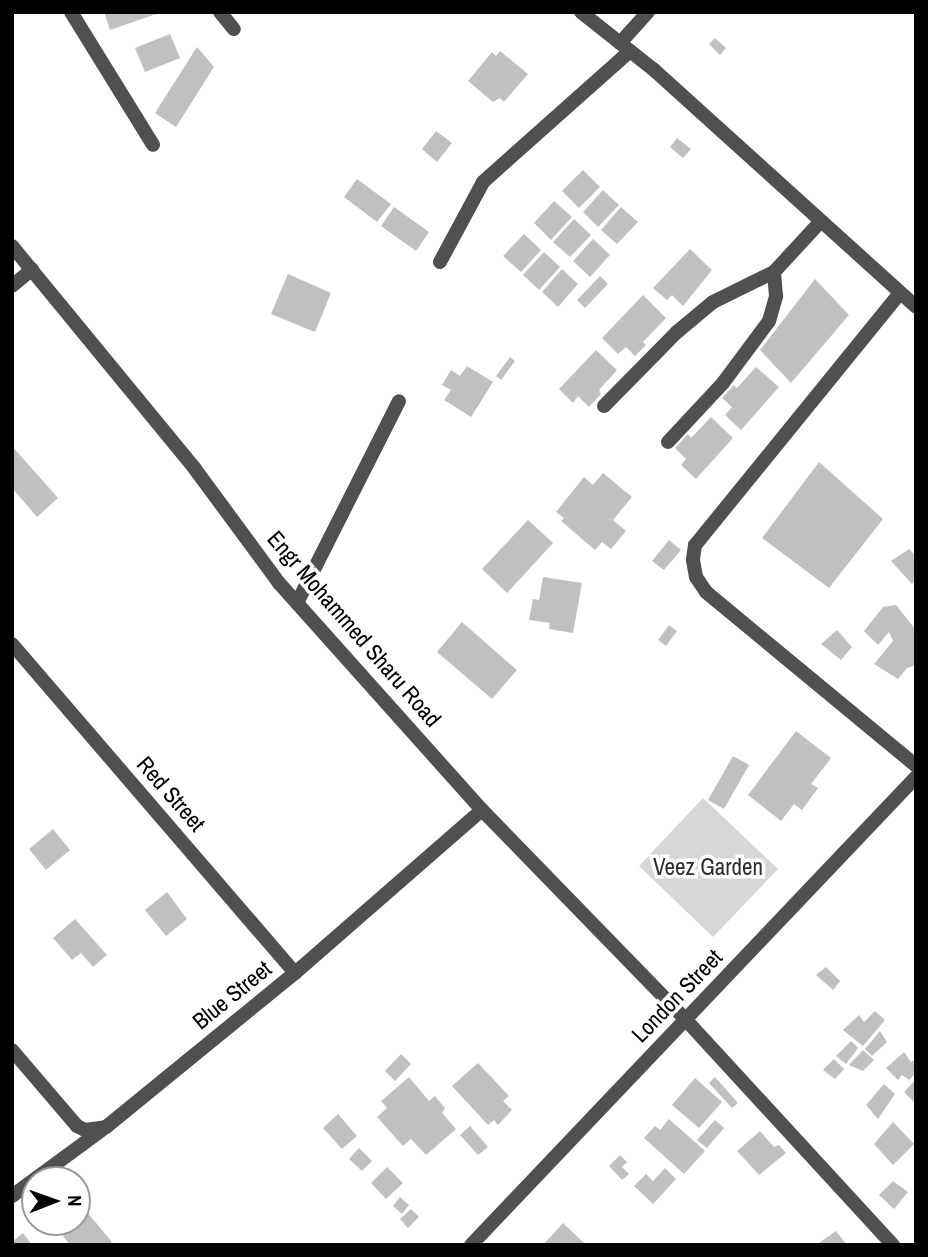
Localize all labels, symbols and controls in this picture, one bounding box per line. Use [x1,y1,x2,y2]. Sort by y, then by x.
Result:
street label: Engr Mohammed Sharu Road [261,525,447,733]
street label: Red Street [131,751,211,837]
park label: Veez Garden [653,853,763,881]
street label: London Street [626,944,728,1048]
street label: Blue Street [187,955,277,1035]
north arrow [21,1166,91,1236]
text: N [62,1195,88,1207]

